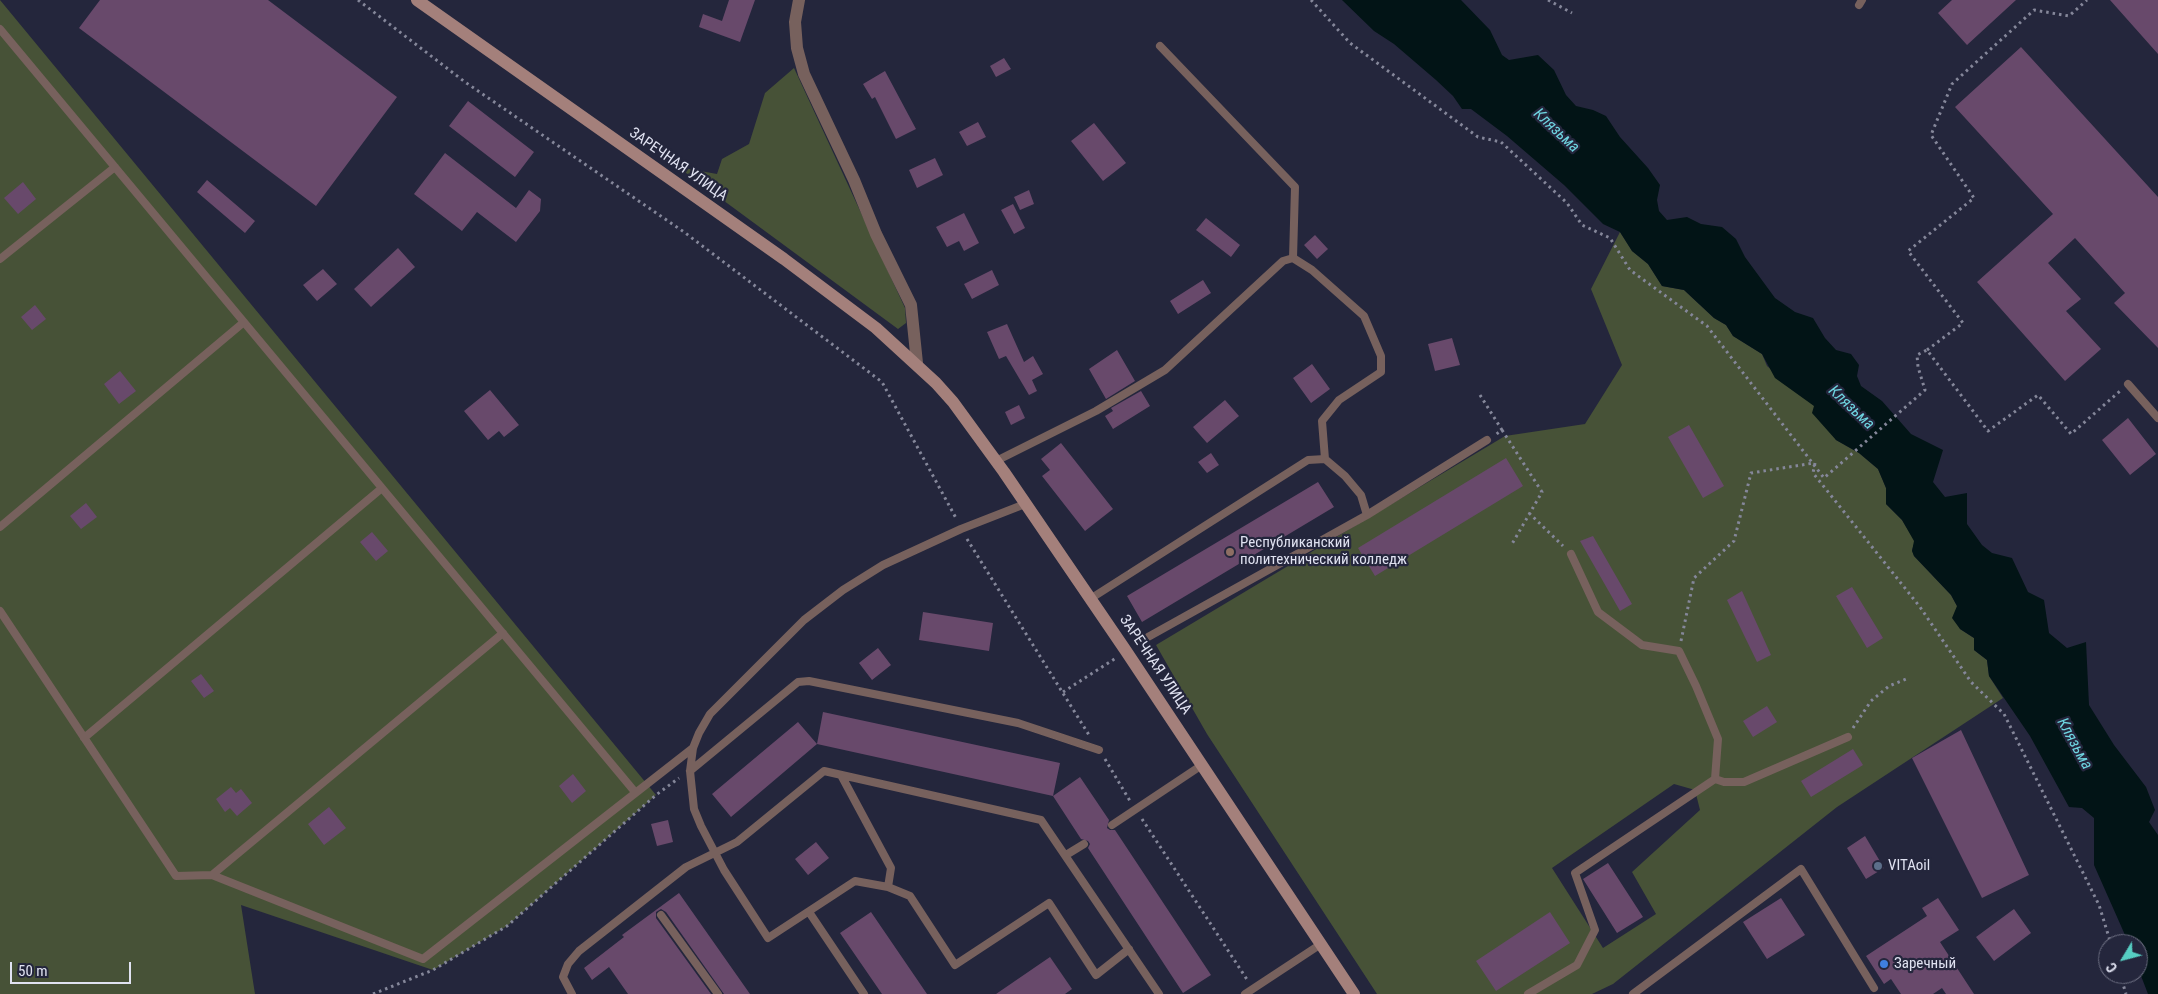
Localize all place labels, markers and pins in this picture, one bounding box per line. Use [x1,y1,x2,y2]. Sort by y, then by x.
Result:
place label: Республиканский политехнический колледж [1240,534,1407,569]
marker: Республиканский политехнический колледж [1224,546,1236,558]
place label: VITAoil [1888,857,1930,875]
marker: VITAoil [1872,860,1884,872]
place label: Заречный [1894,955,1956,973]
marker: Заречный [1878,958,1890,970]

